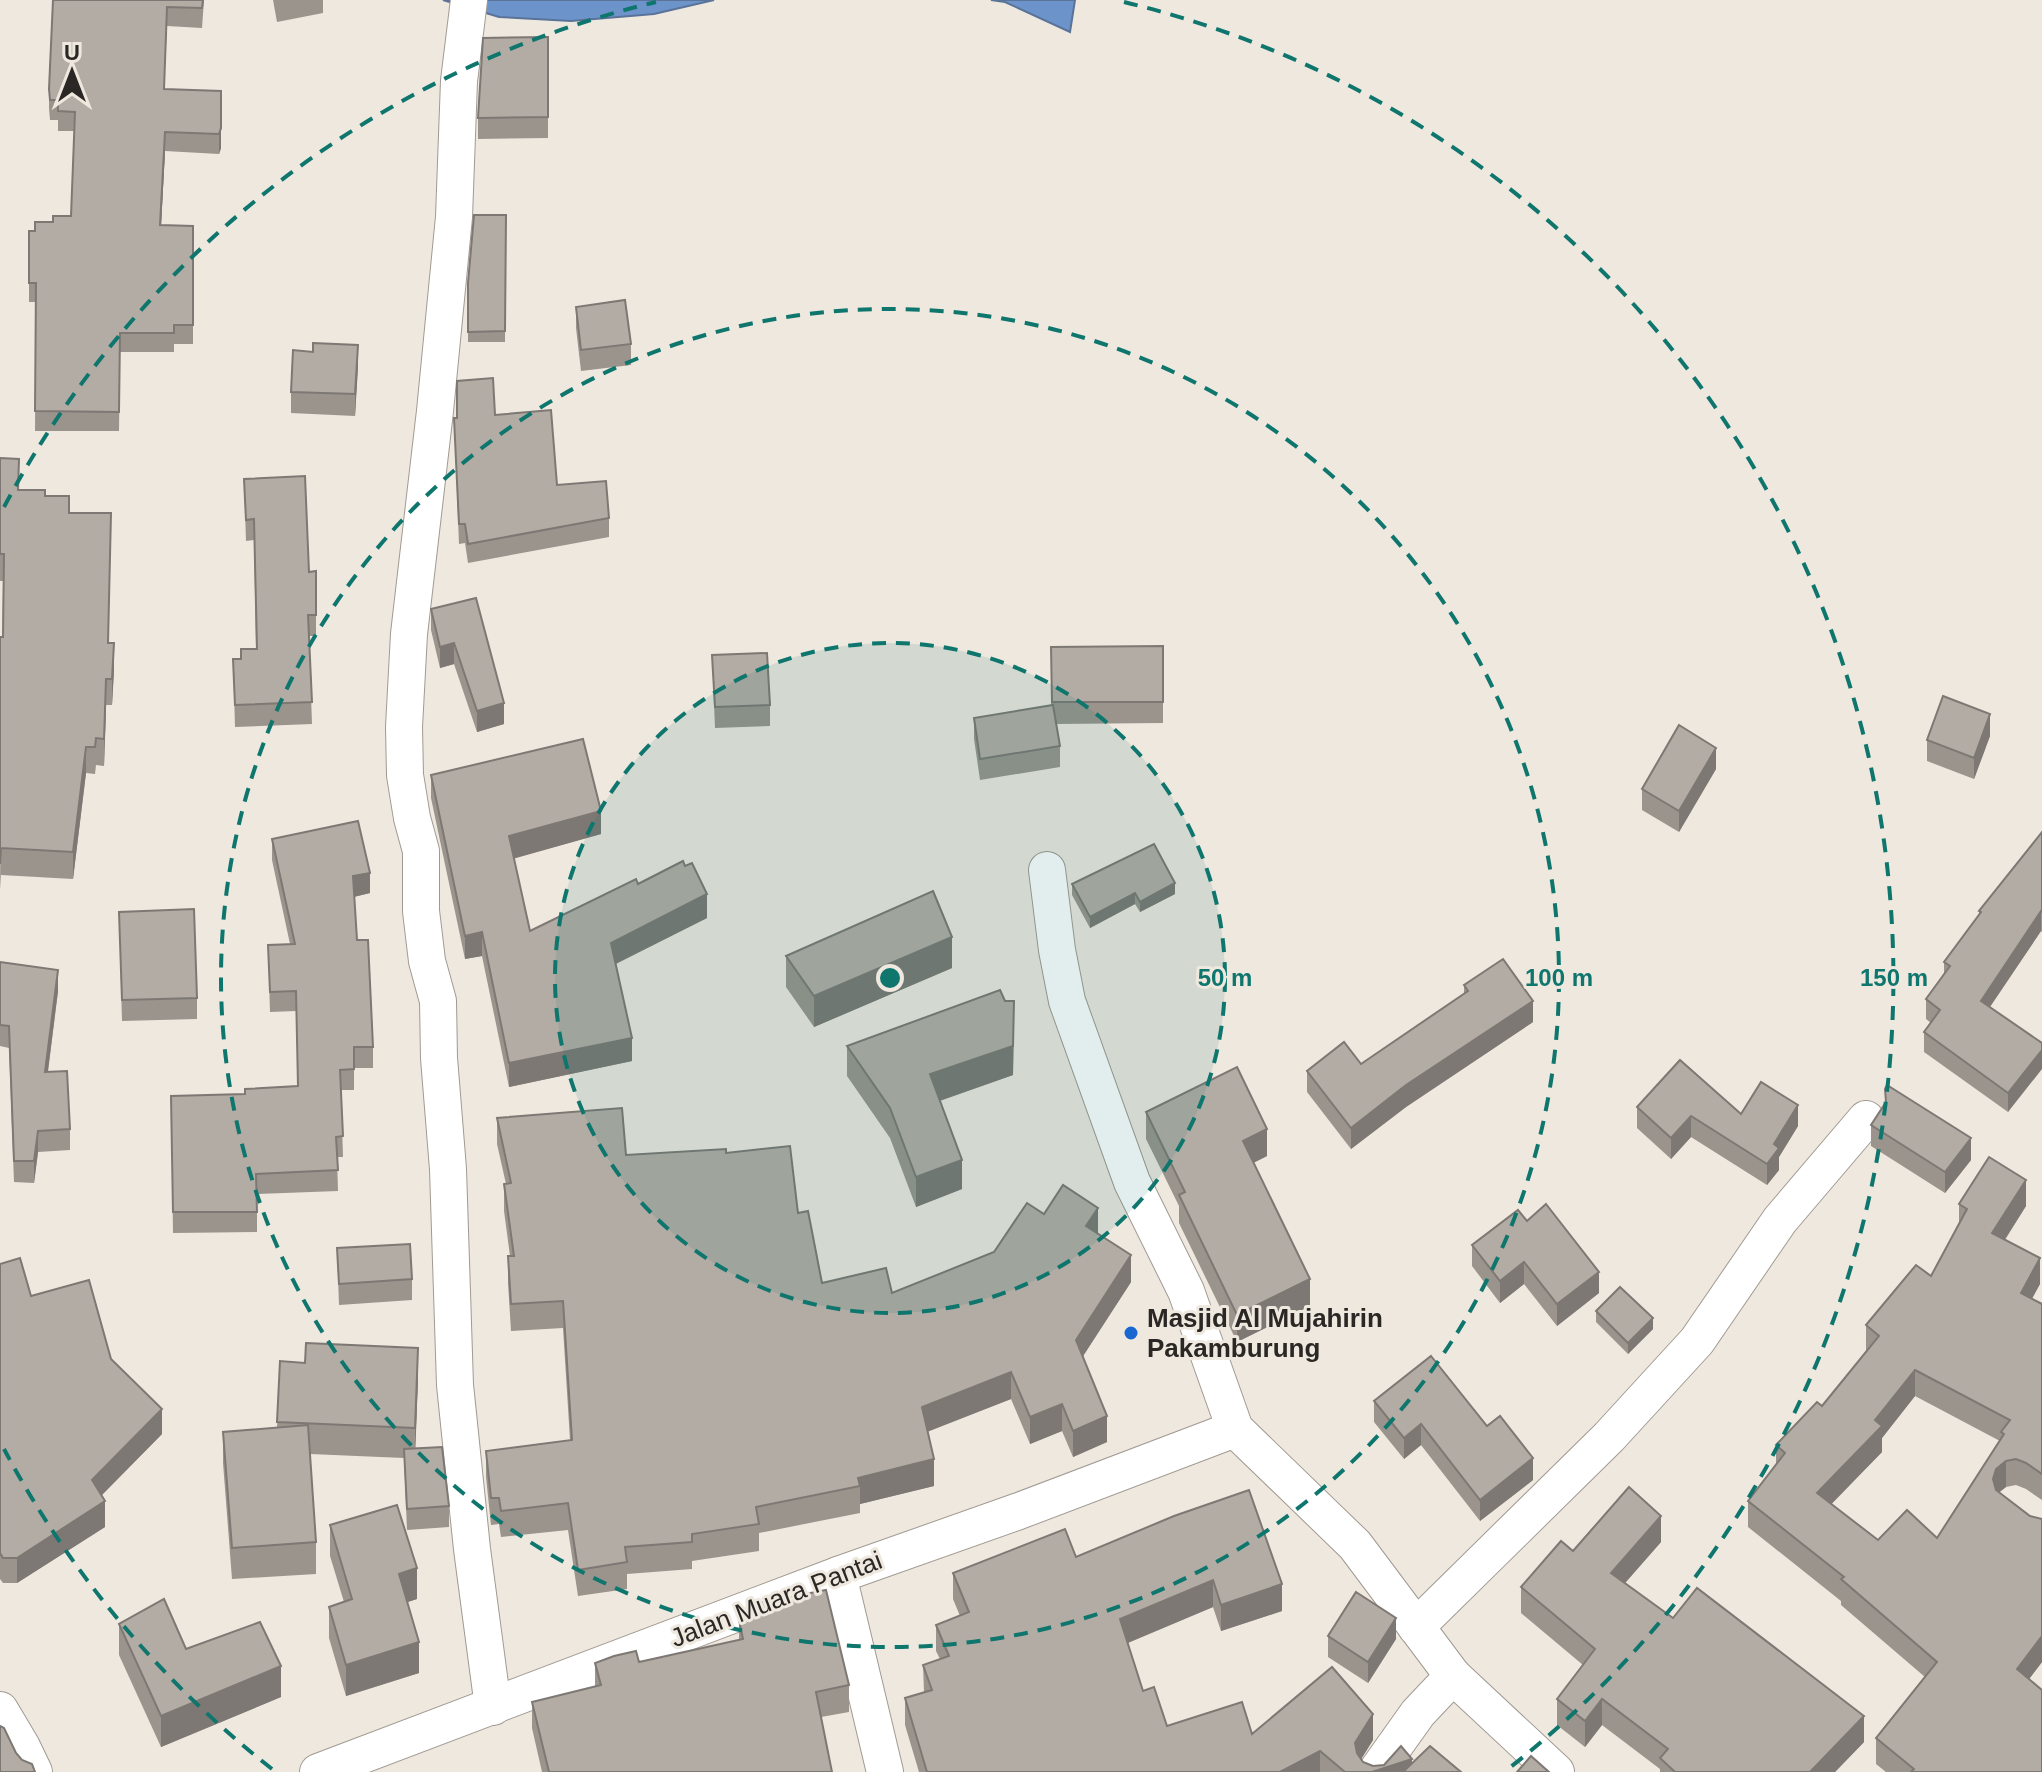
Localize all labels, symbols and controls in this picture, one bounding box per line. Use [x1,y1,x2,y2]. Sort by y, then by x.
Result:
north arrow [32,32,112,112]
text: U [64,40,80,65]
centre of rings [876,964,904,992]
text: 50 m [1198,964,1252,991]
text: 100 m [1525,964,1593,991]
text: 150 m [1860,964,1928,991]
place label: Masjid Al Mujahirin Pakamburung [1147,1303,1383,1363]
marker: Masjid Al Mujahirin Pakamburung [1122,1324,1140,1342]
street label: Jalan Muara Pantai [666,1545,886,1653]

